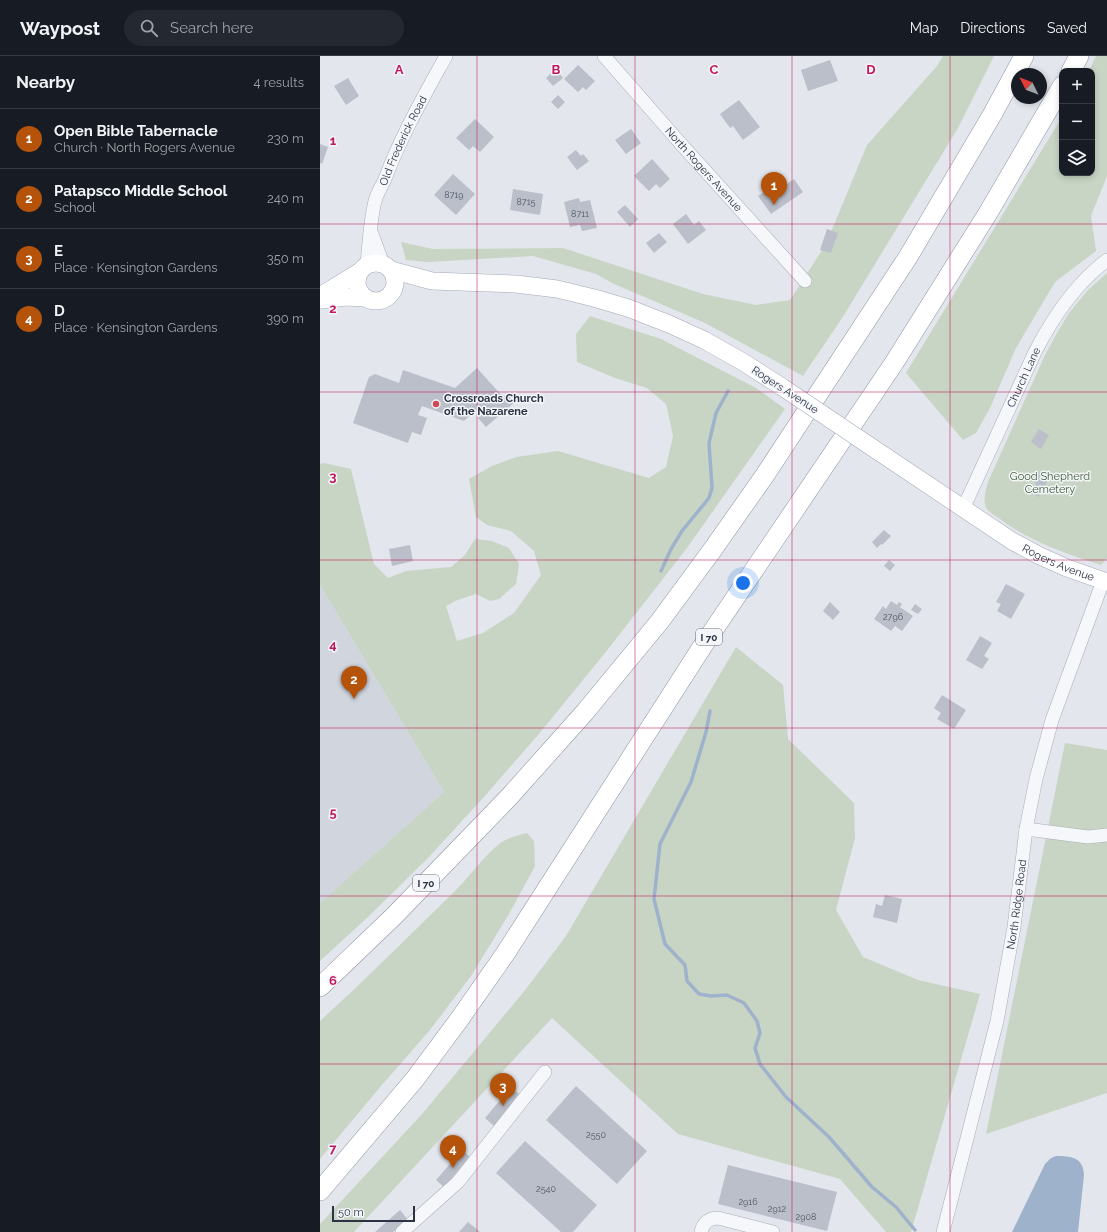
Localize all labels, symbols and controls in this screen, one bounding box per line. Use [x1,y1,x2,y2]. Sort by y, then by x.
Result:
search box [124,10,404,46]
text: Waypost [20,17,100,39]
icon: search [138,17,160,39]
text: Search here [170,19,253,37]
text: Map [910,20,938,36]
text: Directions [960,20,1025,36]
text: Saved [1047,20,1087,36]
text: A [395,62,404,77]
text: B [552,62,561,77]
text: C [710,62,719,77]
text: D [866,62,876,77]
north arrow [1011,68,1047,104]
map controls [1059,68,1095,176]
button: + [1059,68,1095,104]
text: Nearby [16,72,75,92]
text: 4 results [253,75,304,90]
street label: Old Frederick Road [376,93,430,188]
button: − [1059,104,1095,140]
text: Open Bible Tabernacle [54,122,218,140]
street label: North Rogers Avenue [663,124,746,214]
text: 1 [26,131,32,146]
text: 230 m [267,131,304,146]
text: 1 [330,133,337,148]
text: Church · North Rogers Avenue [54,140,235,155]
button: layers [1059,140,1095,176]
pin: 1 [761,172,787,205]
text: Patapsco Middle School [54,182,227,200]
house number: 8719 [444,190,464,200]
text: 2 [25,191,33,206]
text: 240 m [267,191,304,206]
house number: 8715 [517,197,536,207]
text: School [54,200,96,215]
house number: 8711 [571,209,589,219]
text: E [54,242,63,260]
text: 3 [25,251,33,266]
text: 350 m [267,251,304,266]
text: Place · Kensington Gardens [54,260,218,275]
text: 2 [329,301,337,316]
text: D [54,302,65,320]
text: 4 [25,311,33,326]
text: 390 m [266,311,304,326]
text: Place · Kensington Gardens [54,320,218,335]
street label: Church Lane [1004,344,1043,409]
street label: Rogers Avenue [749,364,821,417]
place label: Crossroads Church of the Nazarene [444,392,544,418]
marker: Crossroads Church of the Nazarene [431,399,441,409]
text: 3 [329,469,337,484]
park label: Good Shepherd Cemetery [1010,470,1090,496]
street label: Rogers Avenue [1020,541,1097,584]
your location [733,573,753,593]
house number: 2796 [883,612,904,622]
road number: I 70 [696,629,722,645]
text: 4 [329,637,337,652]
pin: 2 [341,666,367,699]
text: 5 [329,805,337,820]
street label: North Ridge Road [1004,859,1029,950]
road number: I 70 [413,875,439,891]
text: 6 [329,973,337,988]
pin: 3 [490,1073,516,1106]
house number: 2550 [586,1130,606,1140]
pin: 4 [440,1135,466,1168]
text: 7 [329,1141,337,1156]
house number: 2540 [536,1184,556,1194]
house number: 2916 [738,1197,758,1207]
scale bar [332,1204,415,1223]
house number: 2912 [768,1204,787,1214]
text: 50 m [338,1206,364,1219]
house number: 2908 [796,1212,816,1222]

